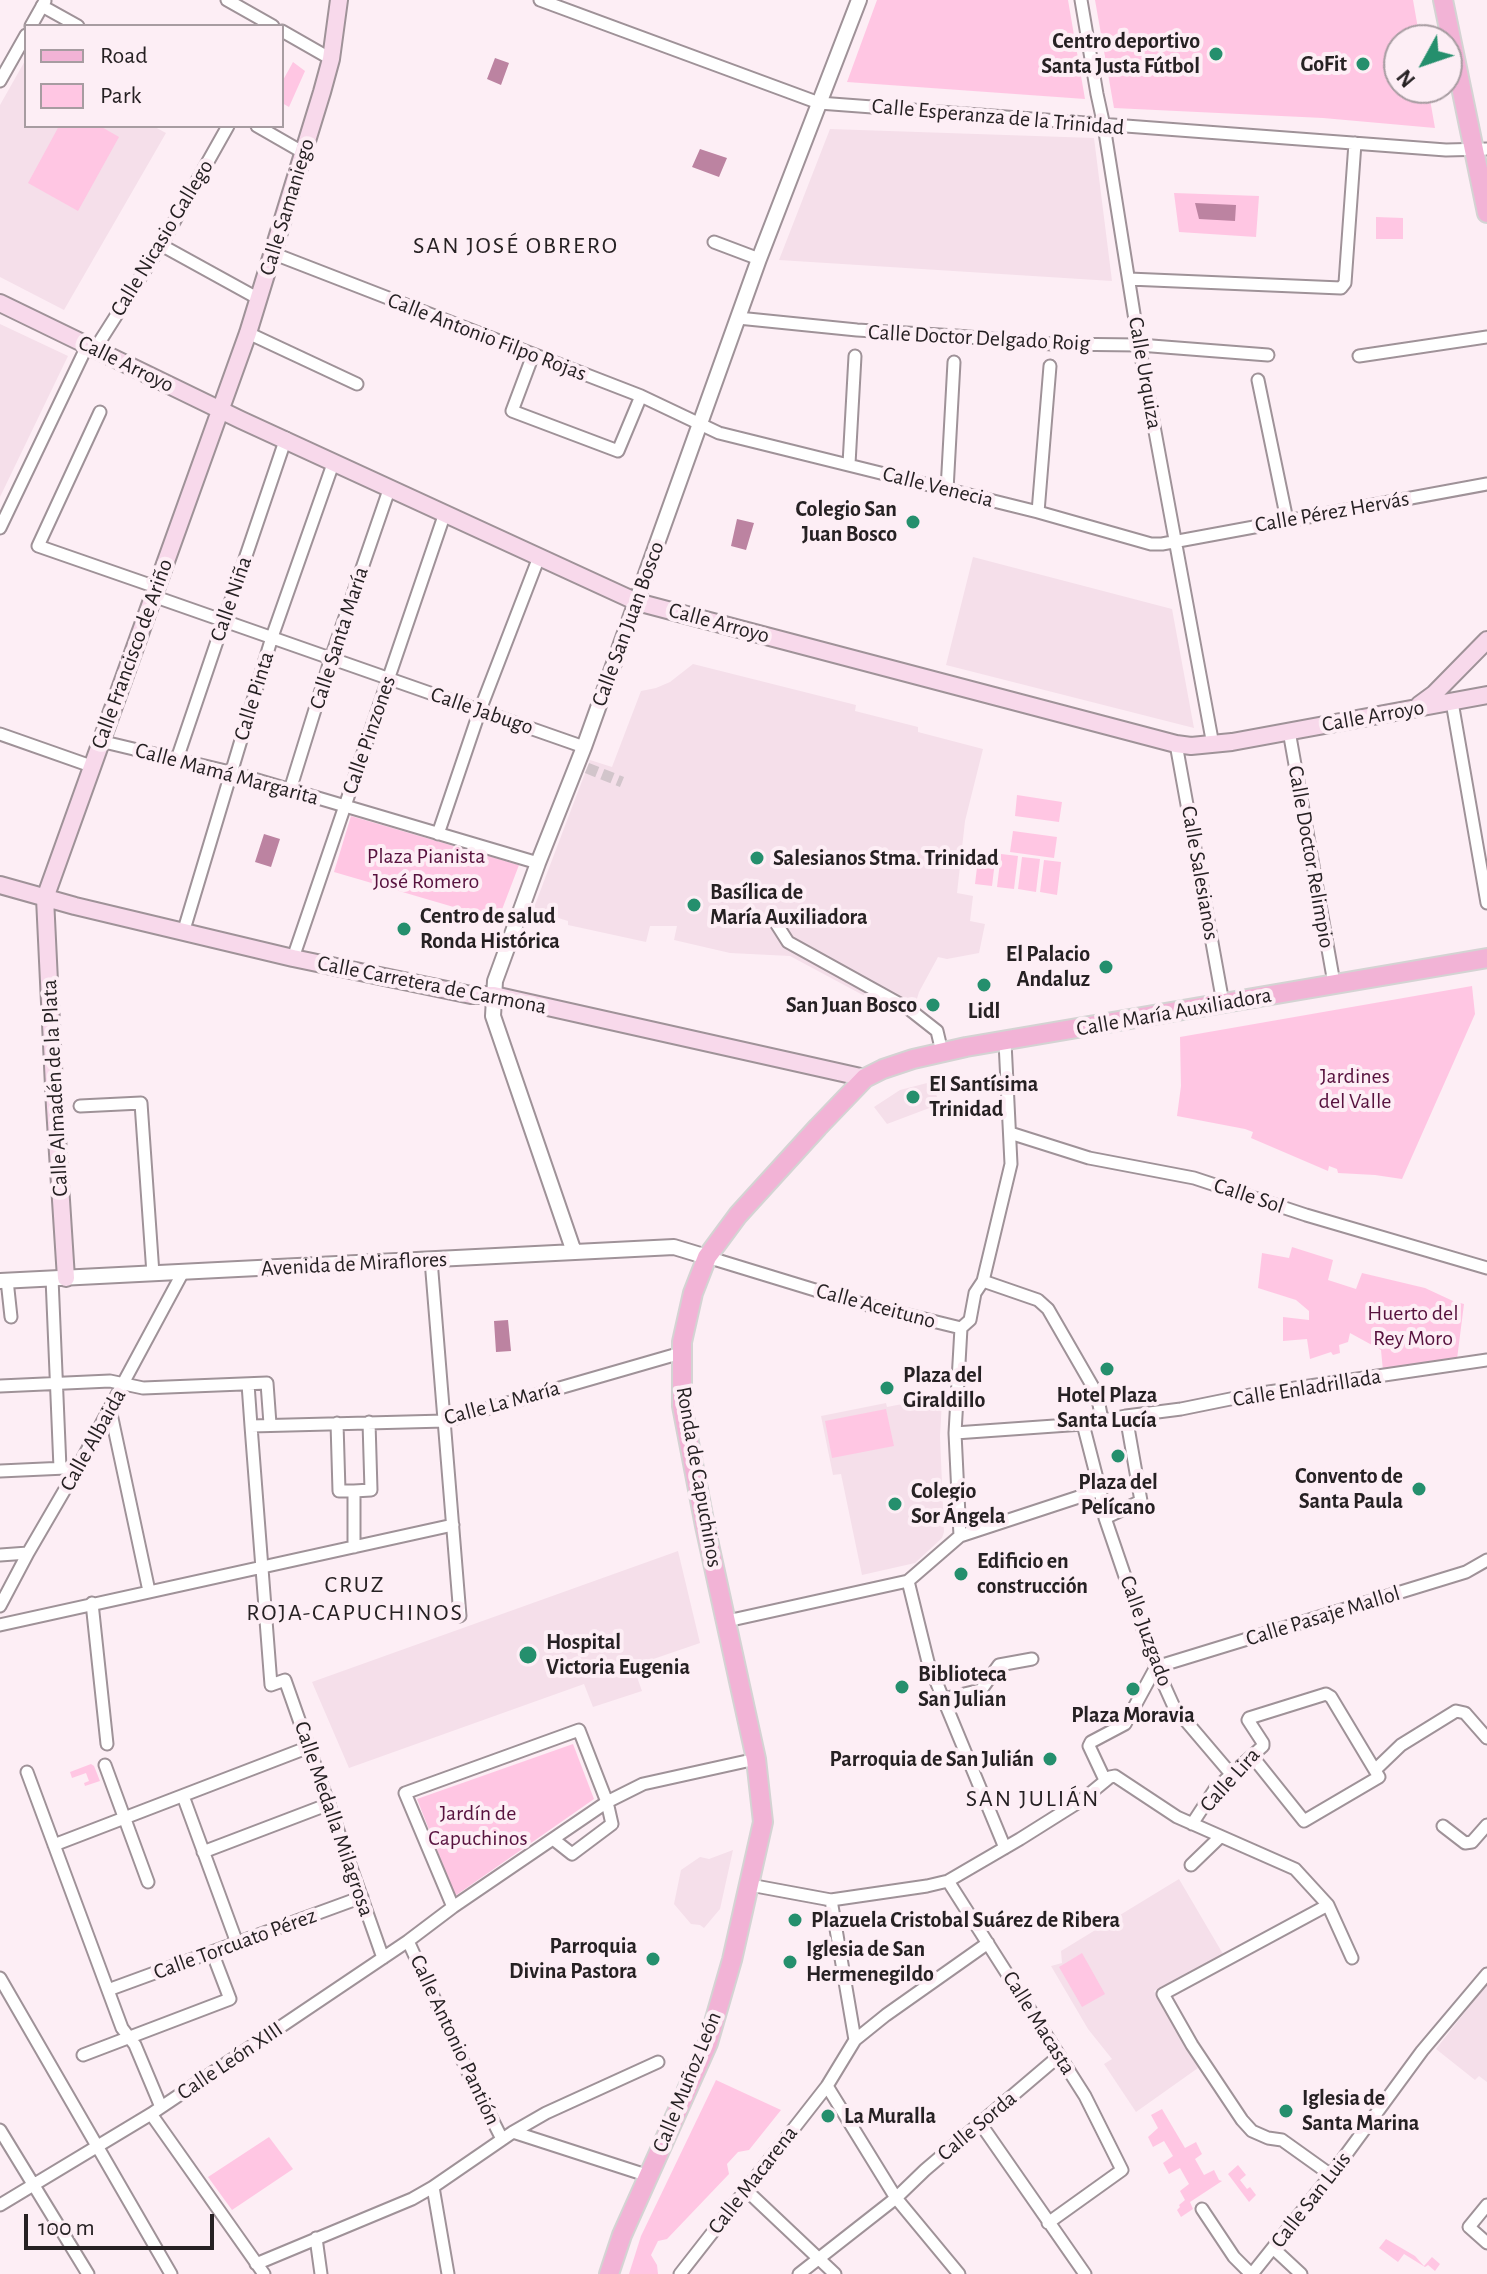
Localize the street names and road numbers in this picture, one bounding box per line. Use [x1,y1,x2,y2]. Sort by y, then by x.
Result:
street label: Calle Esperanza de la Trinidad [871,93,1125,141]
street label: Calle Samaniego [254,135,320,279]
street label: Calle Nicasio Gallego [105,155,219,321]
street label: Calle Antonio Filpo Rojas [384,287,590,387]
street label: Calle Urquiza [1122,315,1168,431]
street label: Calle Doctor Delgado Roig [867,319,1091,357]
street label: Calle Arroyo [74,329,178,399]
street label: Calle Venecia [880,460,996,514]
street label: Calle Pérez Hervás [1253,485,1411,539]
street label: Calle San Juan Bosco [586,538,670,710]
street label: Calle Niña [204,553,258,645]
street label: Calle Francisco de Ariño [85,555,179,753]
street label: Calle Santa María [304,564,374,712]
street label: Calle Arroyo [666,597,772,649]
street label: Calle Pinta [228,648,280,744]
street label: Calle Pinzones [336,672,402,798]
street label: Calle Jabugo [427,681,537,741]
street label: Calle Arroyo [1320,694,1426,738]
street label: Calle Mamá Margarita [132,737,322,811]
street label: Calle Doctor Relimpio [1282,764,1340,950]
street label: Calle Salesianos [1175,804,1225,942]
street label: Calle Carretera de Carmona [315,950,549,1020]
street label: Calle Almadén de la Plata [36,979,74,1197]
street label: Calle María Auxiliadora [1074,982,1274,1042]
street label: Calle Sol [1210,1172,1288,1220]
street label: Avenida de Miraflores [260,1246,448,1282]
street label: Calle Aceituno [813,1277,939,1335]
street label: Calle Enladrillada [1231,1363,1383,1413]
street label: Calle La María [441,1375,563,1431]
street label: Calle Albaida [54,1384,132,1496]
street label: Ronda de Capuchinos [670,1384,728,1570]
street label: Calle Juzgado [1114,1572,1178,1690]
street label: Calle Pasaje Mallol [1243,1580,1403,1652]
street label: Calle Medalla Milagrosa [288,1718,380,1920]
street label: Calle Lira [1194,1742,1266,1818]
street label: Calle Torcuato Pérez [150,1902,320,1986]
street label: Calle Antonio Pantión [404,1951,506,2129]
street label: Calle Macasta [997,1966,1081,2080]
street label: Calle Muñoz León [647,2008,727,2156]
street label: Calle León XIII [172,2016,288,2106]
street label: Calle Sorda [932,2085,1022,2167]
street label: Calle Macarena [702,2120,804,2240]
street label: Calle San Luis [1265,2147,1357,2253]

